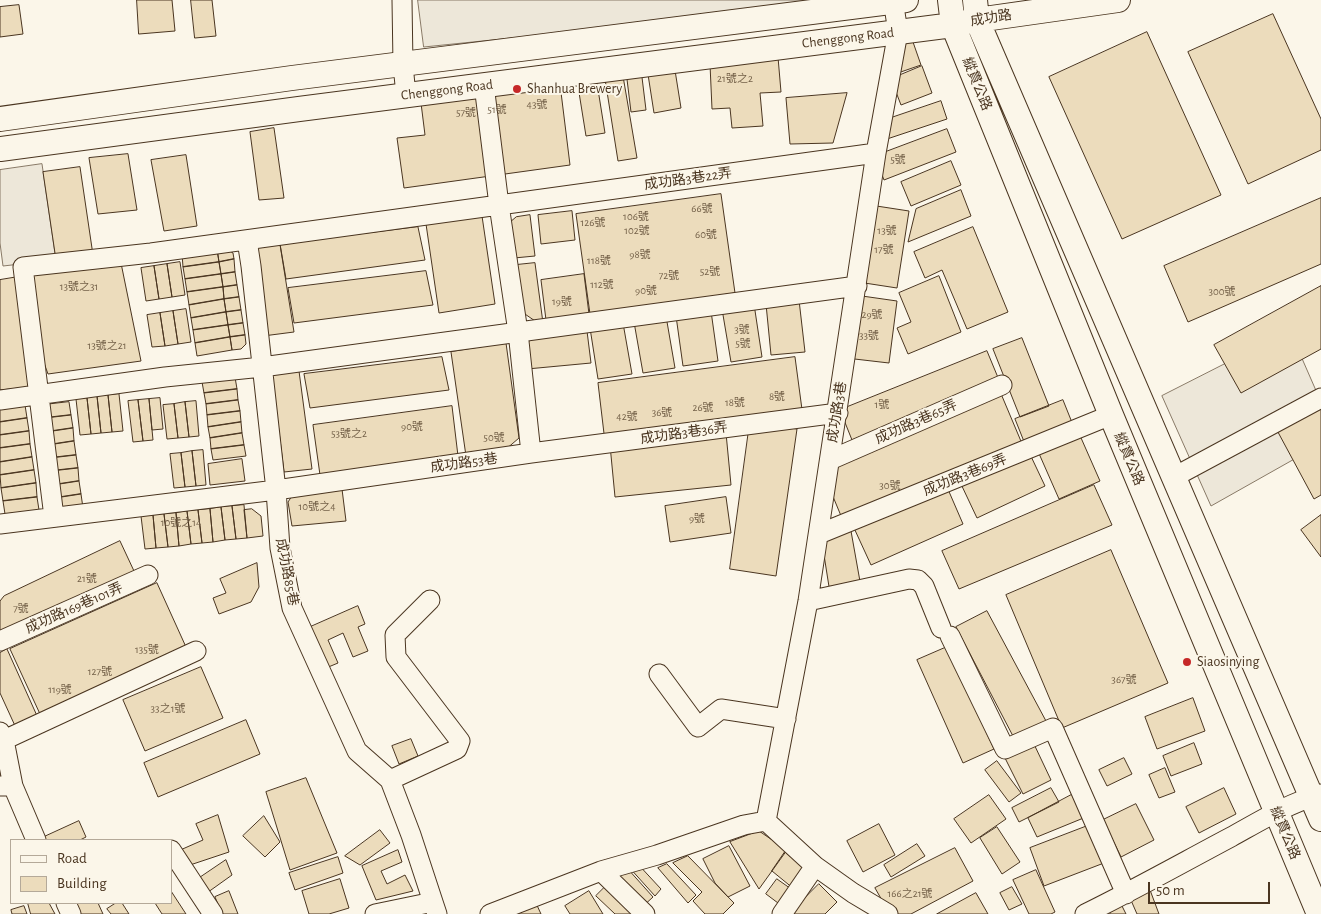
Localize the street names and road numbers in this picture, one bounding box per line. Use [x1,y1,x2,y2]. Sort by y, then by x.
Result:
street label: 成功路 [969,6,1013,30]
street label: Chenggong Road [801,24,895,52]
street label: 縱貫公路 [959,55,995,113]
street label: Chenggong Road [400,76,494,104]
street label: 成功路3巷22弄 [643,165,733,193]
street label: 成功路3巷 [824,380,850,444]
street label: 成功路3巷65弄 [872,396,960,448]
street label: 成功路3巷36弄 [639,419,729,447]
street label: 縱貫公路 [1110,430,1148,488]
street label: 成功路53巷 [429,450,499,476]
street label: 成功路3巷69弄 [921,451,1009,499]
street label: 成功路85巷 [272,537,302,607]
street label: 成功路169巷101弄 [23,579,125,637]
street label: 縱貫公路 [1266,804,1304,862]

